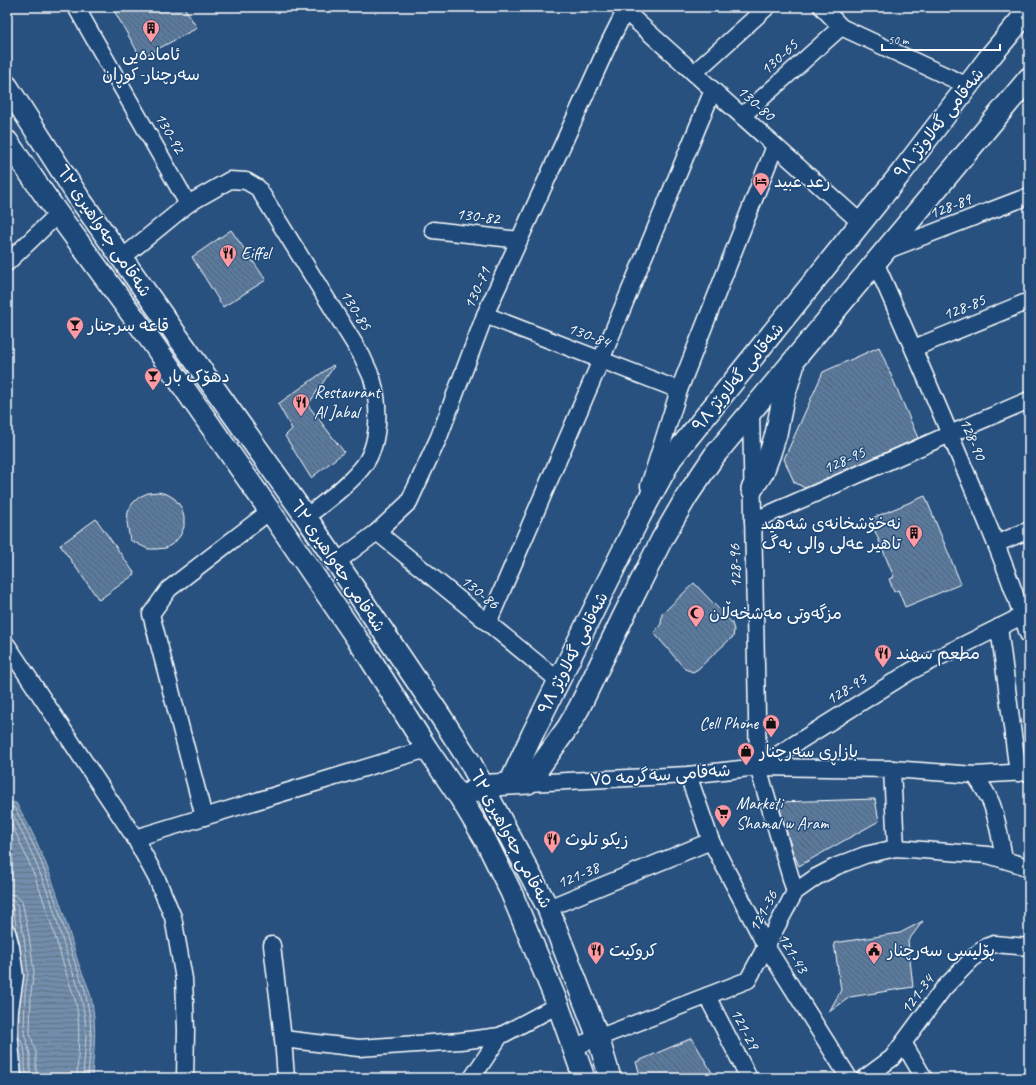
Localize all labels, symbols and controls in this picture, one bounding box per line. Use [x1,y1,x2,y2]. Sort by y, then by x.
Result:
building icon: ئامادەیی سەرچنار-کوڕان [141,18,161,43]
scale bar [882,26,1000,52]
text: 50 m [888,32,910,48]
street label: 130-65 [756,34,803,79]
place label: ئامادەیی سەرچنار-کوڕان [102,44,200,89]
street label: شەقامی گەلاوێژ ٩٨ [889,64,989,182]
street label: 130-80 [733,81,780,126]
street label: 130-92 [150,109,191,158]
street label: شەقامی جەواهیری ٦٣ [52,161,156,301]
hotel icon: رعد عبيد [751,171,771,196]
place label: رعد عبيد [774,171,830,192]
street label: 128-89 [926,188,975,224]
street label: 130-82 [455,203,502,229]
restaurant icon: Eiffel [218,243,238,268]
place label: Eiffel [241,243,273,264]
street label: 130-71 [459,262,496,312]
street label: 130-85 [335,286,377,335]
street label: 128-85 [940,289,989,325]
bar icon: قاعه سرجنار [65,315,85,340]
place label: قاعه سرجنار [86,315,169,336]
street label: 130-84 [565,317,615,353]
street label: شەقامی گەلاوێژ ٩٨ [688,318,788,436]
bar icon: دهۆک بار [143,366,163,391]
place label: دهۆک بار [164,366,230,387]
place label: Restaurant Al Jabal [314,382,382,423]
restaurant icon: Restaurant Al Jabal [291,392,311,417]
street label: 128-90 [955,415,992,464]
street label: 128-95 [820,441,870,478]
street label: شەقامی جەواهیری ٦٣ [286,496,390,636]
place label: نەخۆشخانەی شەهید تاهیر عەلی والی بەگ [761,513,902,554]
building icon: نەخۆشخانەی شەهید تاهیر عەلی والی بەگ [904,523,924,548]
street label: 128-96 [724,542,746,588]
street label: 130-86 [456,570,505,615]
street label: شەقامی گەلاوێژ ٩٨ [533,589,613,717]
place label: مزگەوتی مەشخەڵان [709,601,842,624]
mosque icon: مزگەوتی مەشخەڵان [686,603,706,628]
restaurant icon: مطعم سهند [873,643,893,668]
place label: مطعم سهند [896,643,980,666]
street label: 128-93 [822,668,871,710]
place label: Cell Phone [700,713,759,734]
shop icon: Cell Phone [761,713,781,738]
shop icon: بازاڕی سەرچنار [736,741,756,766]
place label: بازاڕی سەرچنار [758,741,858,766]
street label: شەقامی سەگرمە ٧٥ [589,760,731,790]
street label: شەقامی جەواهیری ٦٣ [466,766,556,912]
place label: Marketi Shamal w Aram [736,793,829,834]
supermarket icon: Marketi Shamal w Aram [713,803,733,828]
restaurant icon: زيكو تلوث [542,829,562,854]
place label: زيكو تلوث [565,829,628,851]
street label: 121-38 [554,856,604,893]
street label: 121-36 [743,886,783,935]
street label: 121-43 [773,929,814,978]
restaurant icon: كروكيت [586,940,606,965]
place label: كروكيت [609,940,657,961]
public building icon: پۆلیسی سەرچنار [864,940,884,965]
place label: پۆلیسی سەرچنار [886,940,995,962]
street label: 121-34 [895,968,940,1018]
street label: 121-29 [726,1005,765,1054]

